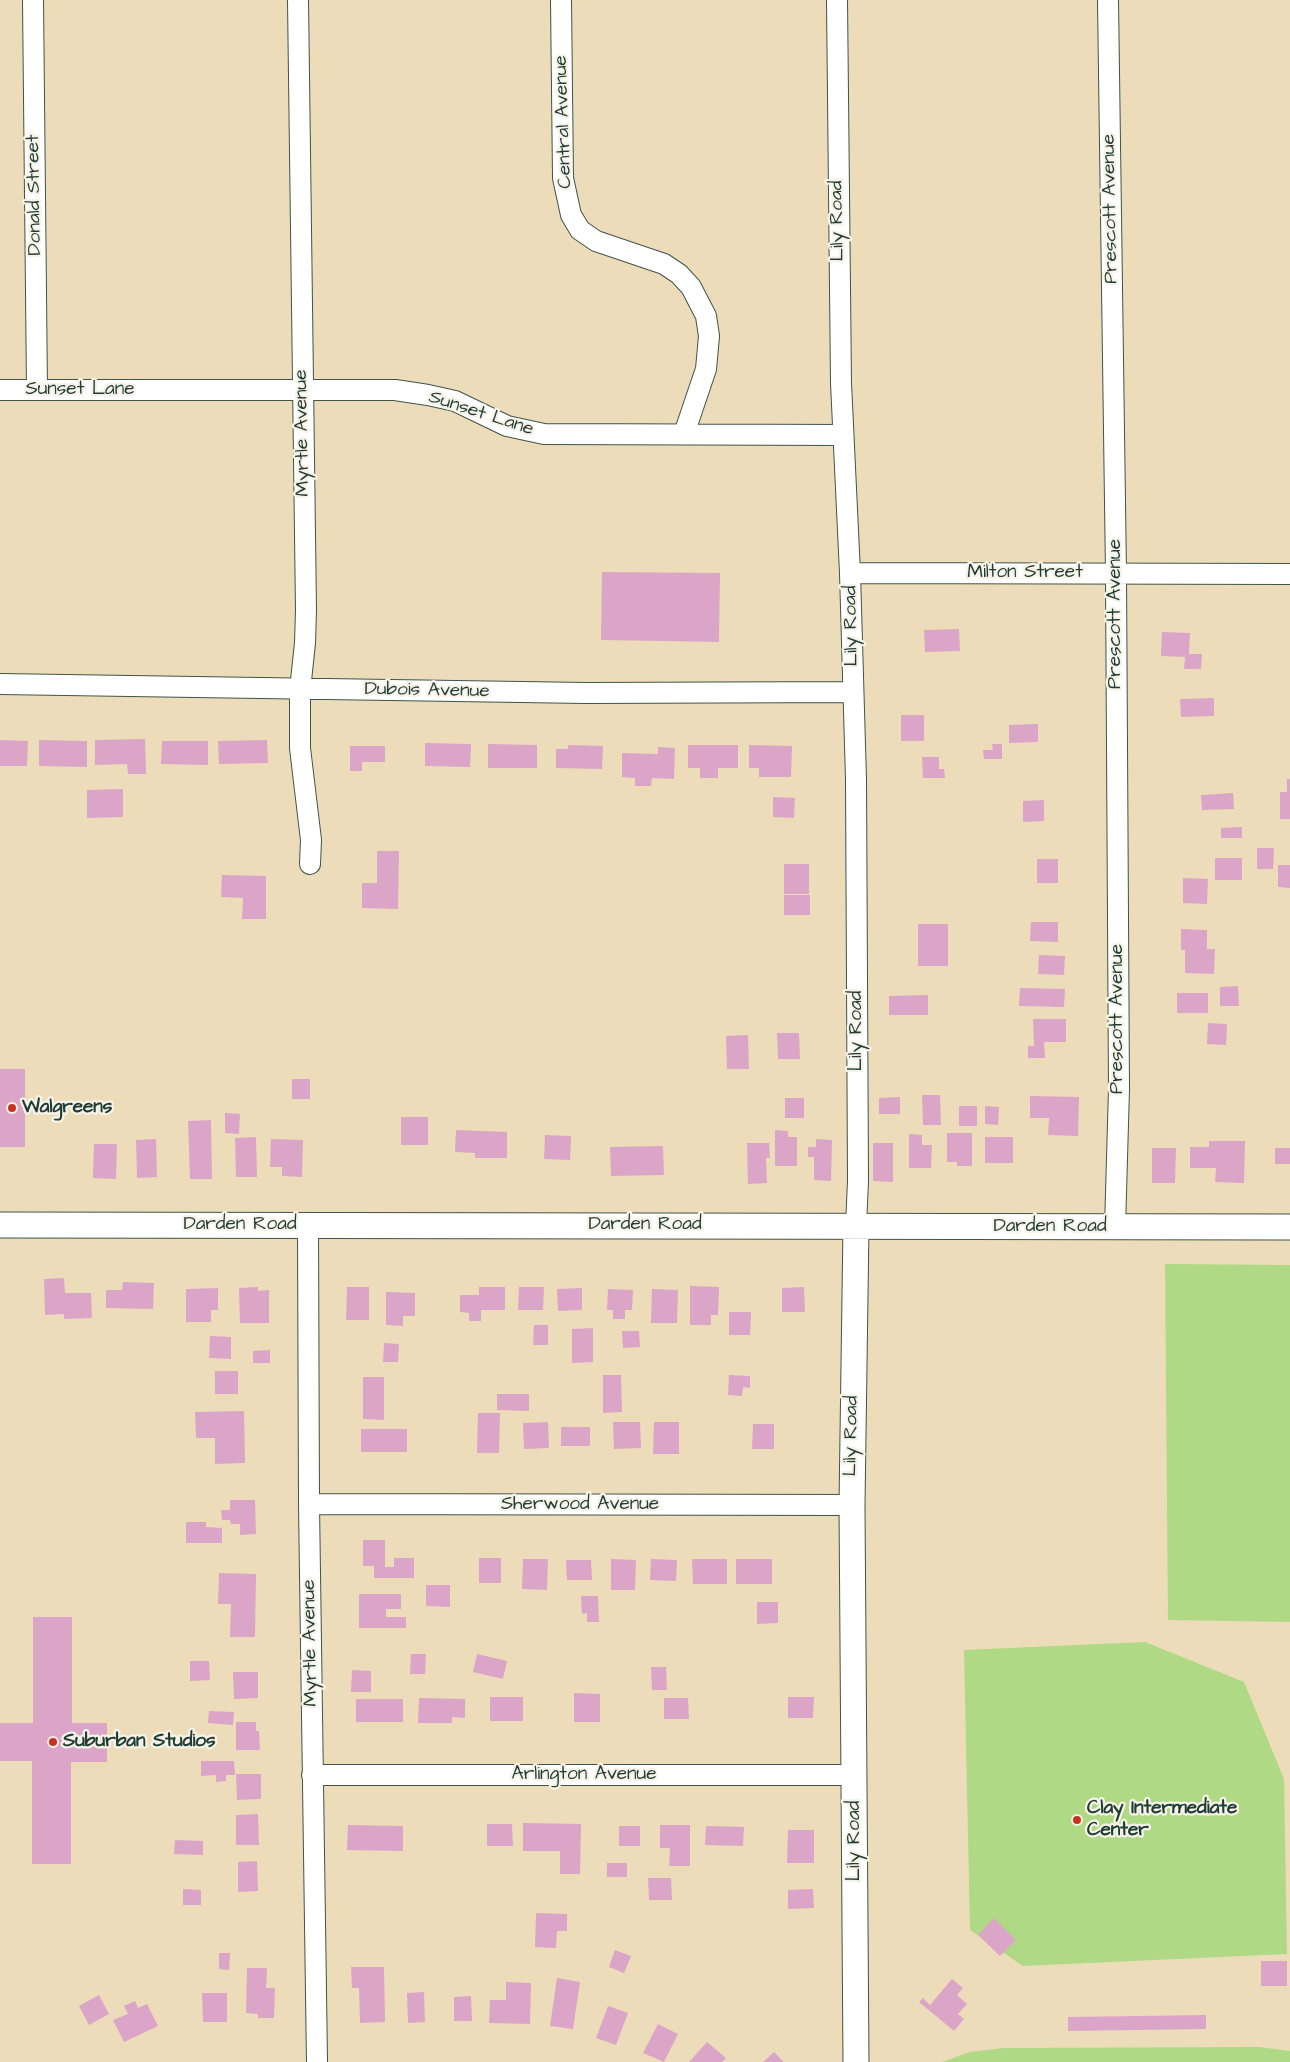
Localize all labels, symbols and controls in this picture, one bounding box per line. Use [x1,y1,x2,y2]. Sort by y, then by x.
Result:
street label: Central Avenue [550,55,578,189]
street label: Donald Street [23,134,47,256]
street label: Prescott Avenue [1098,134,1124,284]
street label: Lily Road [826,180,850,262]
street label: Myrtle Avenue [290,369,316,497]
street label: Sunset Lane [25,379,135,401]
street label: Sunset Lane [426,386,536,442]
street label: Prescott Avenue [1105,539,1127,689]
street label: Milton Street [967,562,1083,584]
street label: Lily Road [840,585,864,667]
street label: Dubois Avenue [364,679,490,703]
street label: Prescott Avenue [1107,944,1129,1094]
street label: Lily Road [846,991,868,1071]
place label: Walgreens [22,1097,112,1119]
marker: Walgreens [6,1102,18,1114]
street label: Darden Road [183,1214,297,1236]
street label: Darden Road [588,1214,702,1236]
street label: Darden Road [993,1216,1107,1238]
street label: Lily Road [840,1395,864,1477]
street label: Sherwood Avenue [501,1494,659,1516]
street label: Myrtle Avenue [298,1579,324,1707]
place label: Suburban Studios [63,1731,215,1753]
marker: Suburban Studios [47,1736,59,1748]
street label: Arlington Avenue [511,1764,657,1786]
place label: Clay Intermediate Center [1087,1798,1237,1842]
street label: Lily Road [844,1801,866,1881]
marker: Clay Intermediate Center [1071,1814,1083,1826]

